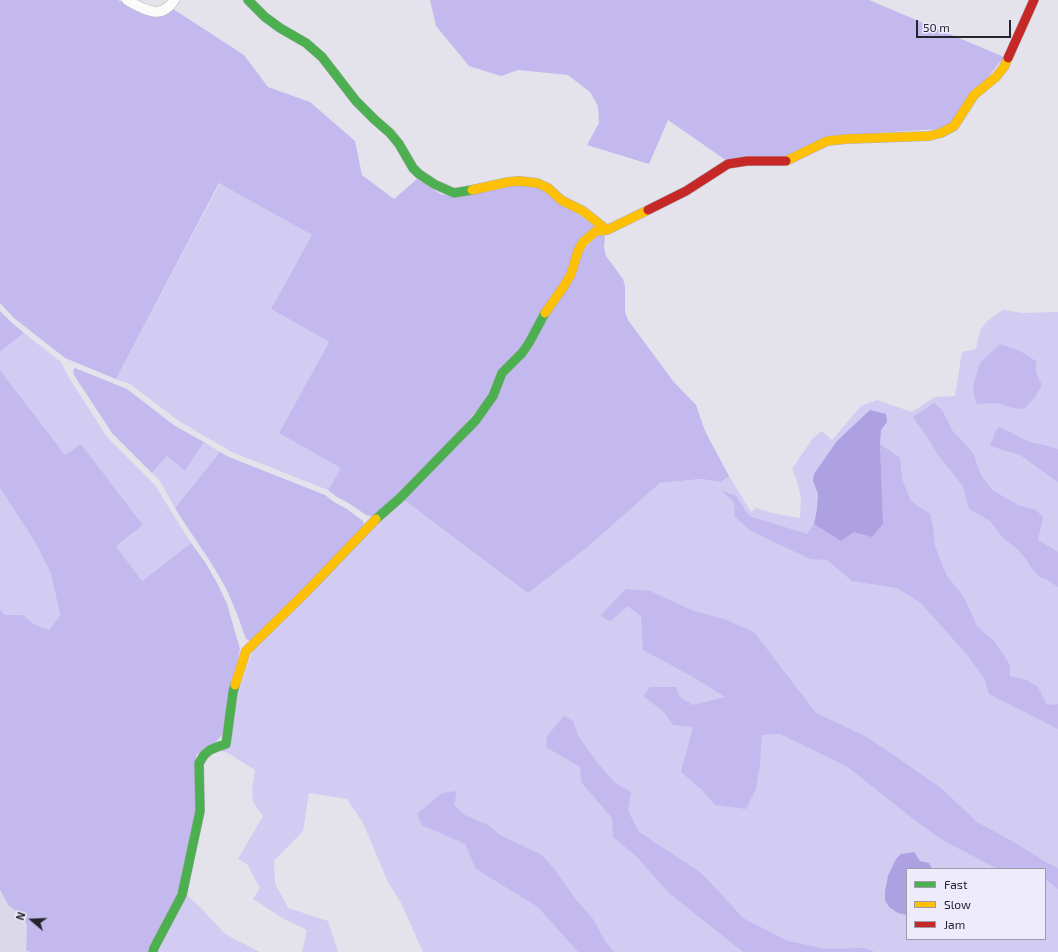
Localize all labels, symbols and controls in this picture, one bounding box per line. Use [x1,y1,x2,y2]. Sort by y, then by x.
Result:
scale bar [918,12,1013,38]
text: 50 m [923,20,950,34]
legend [906,868,1046,940]
text: Fast [944,877,967,891]
text: Slow [944,897,971,911]
north arrow [12,900,52,940]
text: N [13,910,28,922]
text: Jam [944,917,965,931]

